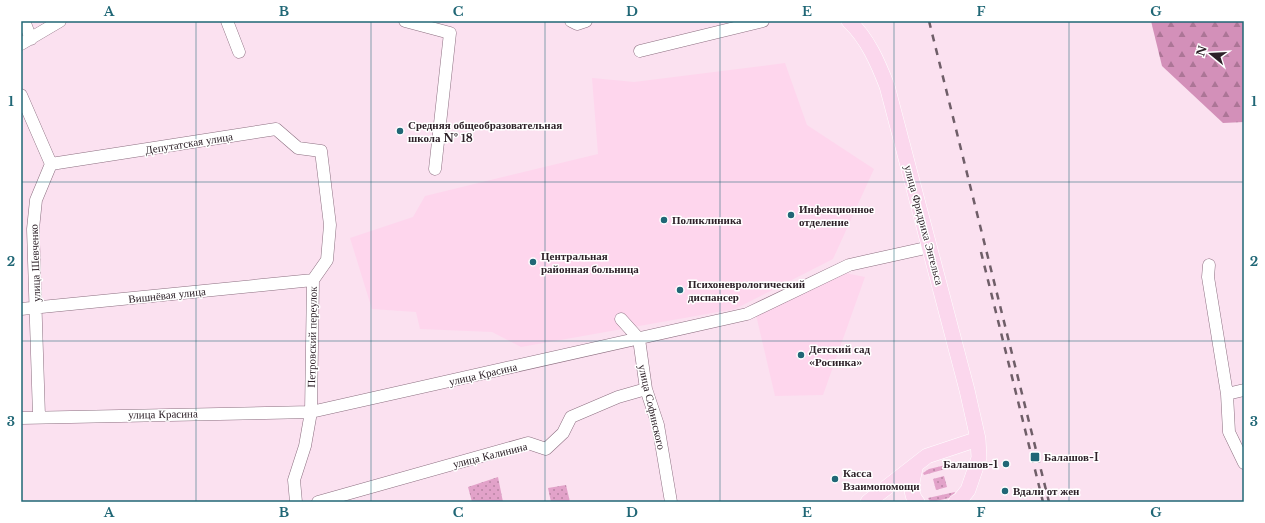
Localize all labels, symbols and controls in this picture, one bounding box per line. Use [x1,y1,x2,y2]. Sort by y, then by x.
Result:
text: A [103,3,115,20]
text: B [279,3,289,20]
text: C [453,3,464,20]
text: D [626,3,638,20]
text: E [802,3,812,20]
text: F [977,3,986,20]
text: G [1150,3,1162,20]
north arrow [1191,34,1231,74]
text: N [1193,43,1210,58]
text: 1 [8,93,14,110]
text: 1 [1251,93,1257,110]
place label: Средняя общеобразовательная школа № 18 [408,118,562,145]
marker: Средняя общеобразовательная школа № 18 [395,126,405,136]
street label: Депутатская улица [144,129,234,157]
street label: улица Фридриха Энгельса [901,164,947,287]
place label: Инфекционное отделение [799,202,874,229]
marker: Инфекционное отделение [786,210,796,220]
place label: Поликлиника [672,213,742,227]
marker: Поликлиника [659,215,669,225]
street label: улица Шевченко [27,223,43,302]
place label: Центральная районная больница [541,249,639,276]
text: 2 [7,253,15,270]
text: 2 [1250,253,1258,270]
marker: Центральная районная больница [528,257,538,267]
place label: Психоневрологический диспансер [688,277,806,304]
street label: Вишнёвая улица [128,284,207,306]
marker: Психоневрологический диспансер [675,285,685,295]
street label: Петровский переулок [304,286,320,388]
place label: Детский сад «Росинка» [809,342,870,369]
marker: Детский сад «Росинка» [796,350,806,360]
street label: улица Красина [448,359,519,389]
street label: улица Софинского [635,363,669,451]
street label: улица Красина [128,406,198,422]
text: 3 [7,413,15,430]
text: 3 [1250,413,1258,430]
street label: улица Калинина [451,439,529,471]
place label: Балашов-I [1044,450,1099,464]
marker: Балашов-I [1029,451,1041,463]
place label: Балашов-1 [943,457,998,471]
marker: Балашов-1 [1001,459,1011,469]
place label: Касса Взаимопомощи [843,466,920,493]
marker: Касса Взаимопомощи [830,474,840,484]
place label: Вдали от жен [1013,484,1080,498]
marker: Вдали от жен [1000,486,1010,496]
text: A [103,504,115,521]
text: B [279,504,289,521]
text: C [453,504,464,521]
text: D [626,504,638,521]
text: E [802,504,812,521]
text: F [977,504,986,521]
text: G [1150,504,1162,521]

